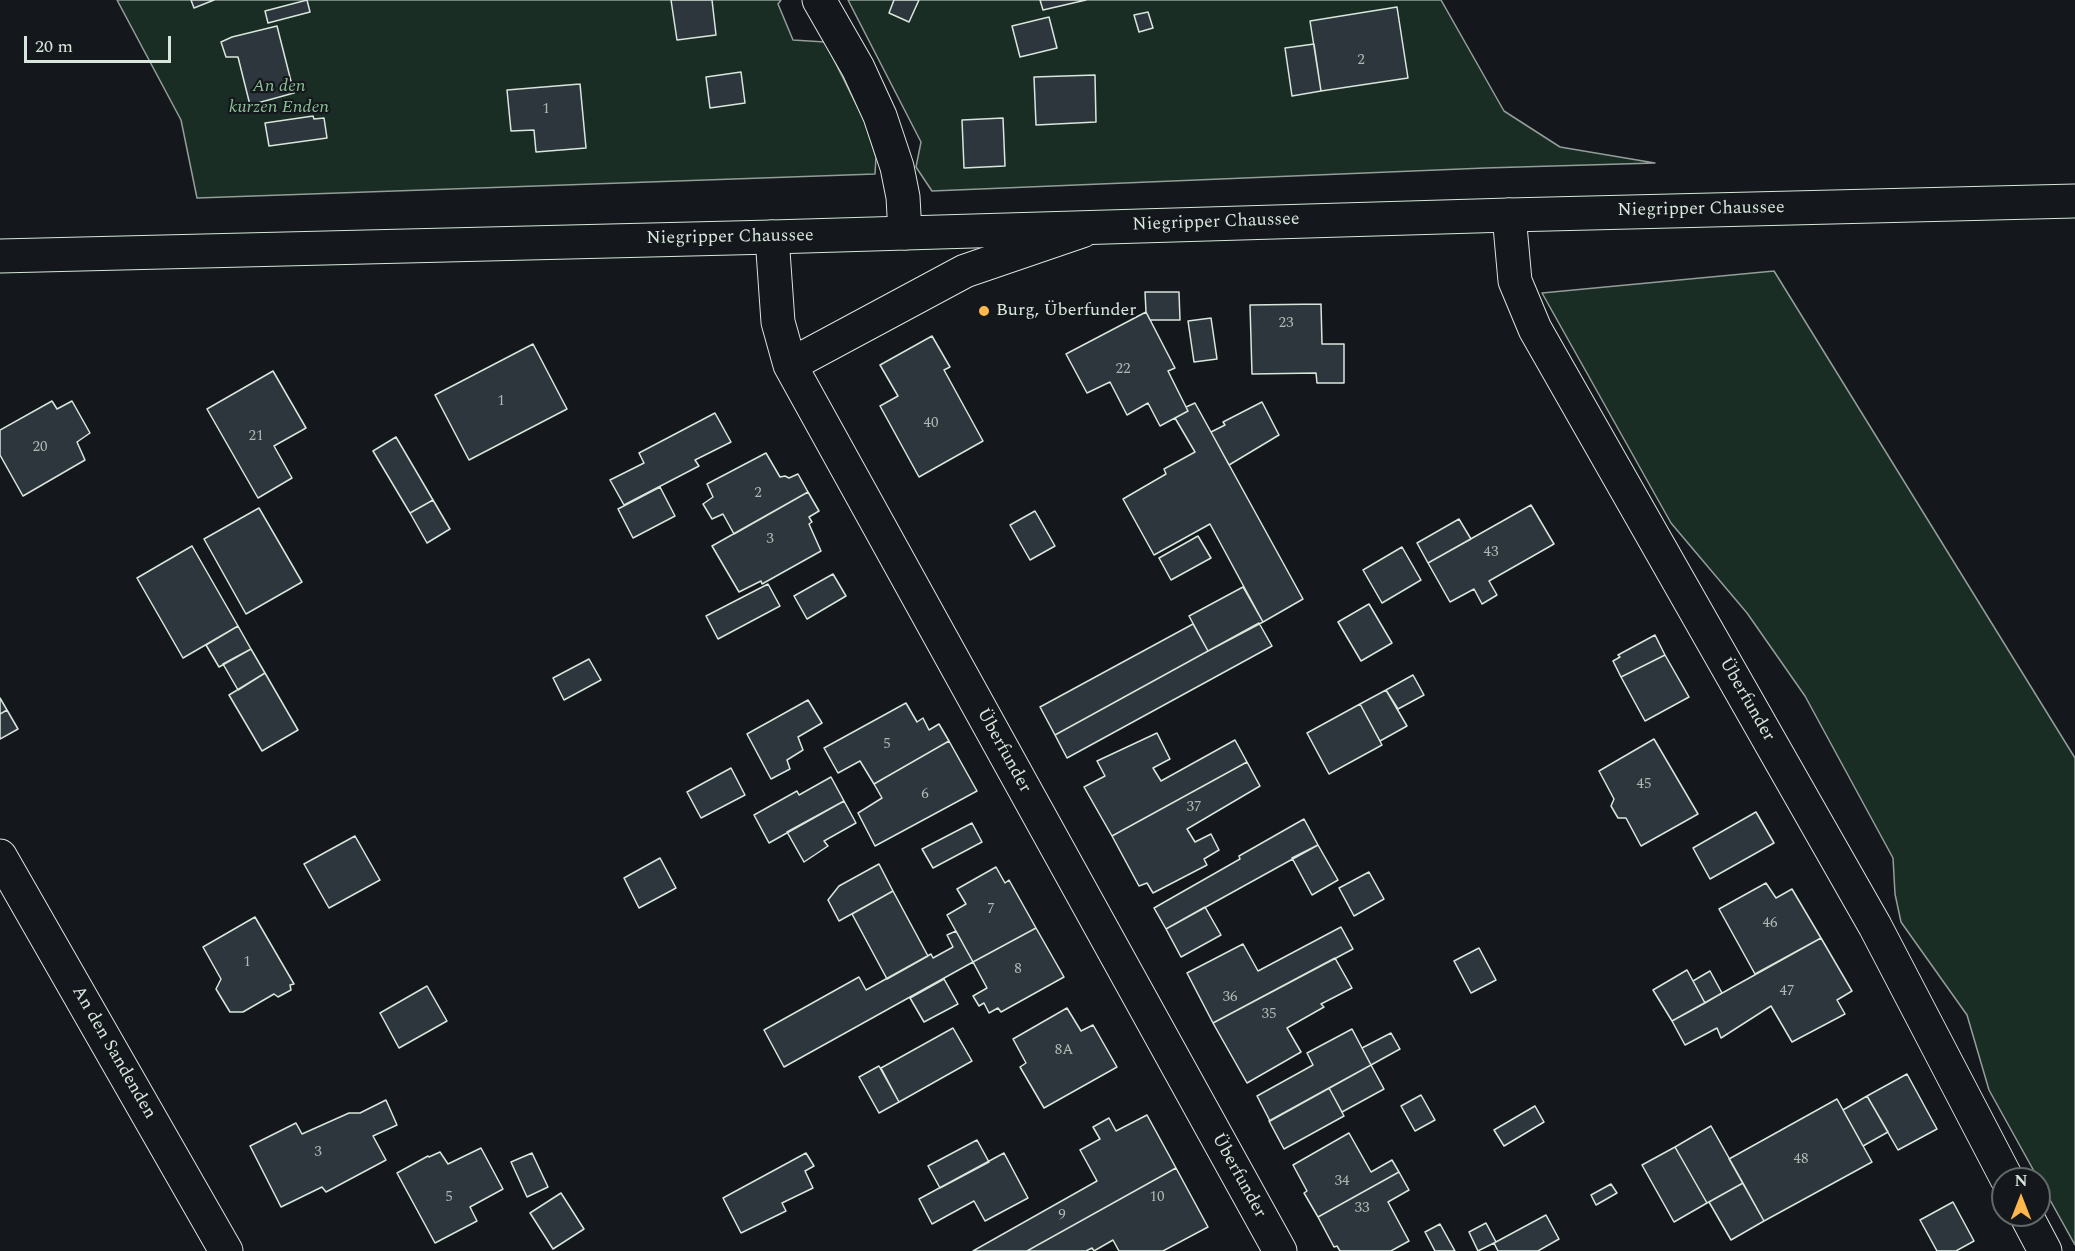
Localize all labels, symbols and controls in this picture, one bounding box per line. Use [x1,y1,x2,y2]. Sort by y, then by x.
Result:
scale bar [27,24,174,62]
text: 20 m [35,33,73,60]
house number: 2 [1357,52,1365,70]
park label: An den kurzen Enden [229,76,329,118]
house number: 1 [542,101,550,119]
street label: Niegripper Chaussee [1617,198,1785,222]
street label: Niegripper Chaussee [1132,209,1300,237]
street label: Niegripper Chaussee [646,226,814,250]
place label: Burg, Überfunder [996,300,1136,322]
marker: Burg, Überfunder [977,304,991,318]
house number: 23 [1279,315,1293,333]
house number: 22 [1116,361,1130,379]
house number: 1 [497,393,505,411]
house number: 40 [924,415,938,433]
house number: 21 [249,428,263,446]
house number: 20 [33,439,47,457]
house number: 2 [754,485,762,503]
house number: 3 [766,531,774,549]
house number: 43 [1484,544,1498,562]
street label: Überfunder [1713,654,1779,746]
street label: Überfunder [971,705,1035,797]
house number: 5 [883,736,891,754]
house number: 45 [1637,776,1651,794]
house number: 6 [921,786,929,804]
house number: 37 [1187,799,1201,817]
house number: 7 [987,901,995,919]
house number: 46 [1763,915,1777,933]
house number: 1 [243,954,251,972]
house number: 8 [1014,961,1022,979]
street label: An den Sandenden [66,983,160,1123]
house number: 47 [1780,983,1794,1001]
house number: 36 [1223,989,1237,1007]
house number: 35 [1262,1006,1276,1024]
house number: 8A [1055,1042,1073,1060]
street label: Überfunder [1206,1130,1270,1222]
house number: 3 [314,1144,322,1162]
house number: 48 [1794,1151,1808,1169]
north arrow [1991,1167,2051,1227]
text: N [2014,1169,2028,1193]
house number: 34 [1335,1173,1349,1191]
house number: 5 [445,1189,453,1207]
house number: 10 [1150,1189,1164,1207]
house number: 33 [1355,1200,1369,1218]
house number: 9 [1058,1207,1066,1225]

